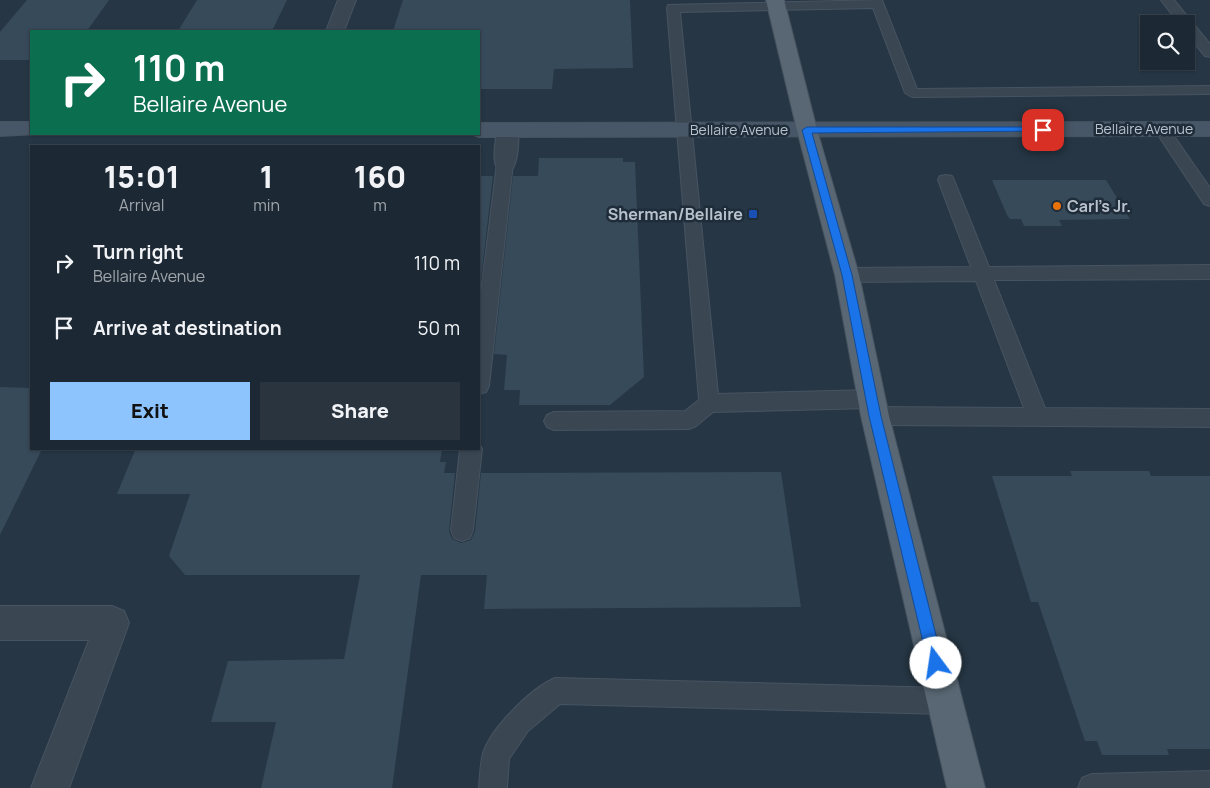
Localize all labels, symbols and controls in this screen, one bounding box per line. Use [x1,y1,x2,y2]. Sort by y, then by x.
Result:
map controls [1140,15,1195,70]
button: search [1140,15,1195,70]
text: 110 m [133,44,225,92]
icon: right [50,50,115,115]
text: Bellaire Avenue [133,89,287,119]
pin [1022,109,1064,151]
icon: arrive [1029,116,1057,144]
street label: Bellaire Avenue [1095,119,1193,138]
street label: Bellaire Avenue [690,120,788,139]
text: 15:01 [104,156,180,197]
text: 1 [260,156,273,197]
text: 160 [354,156,406,197]
text: Arrival [119,194,164,216]
text: min [253,194,280,216]
text: m [373,194,387,216]
place label: Carl's Jr. [1067,195,1131,217]
marker: Carl's Jr. [1051,200,1063,212]
place label: Sherman/Bellaire [608,203,743,225]
marker: Sherman/Bellaire [747,208,759,220]
text: Turn right [93,239,183,265]
icon: right [50,249,78,277]
text: 110 m [414,250,460,276]
text: Bellaire Avenue [93,265,205,287]
icon: arrive [50,314,78,342]
text: Arrive at destination [93,315,282,341]
text: 50 m [418,315,460,341]
button: Exit [50,382,250,440]
button: Share [260,382,460,440]
position arrow [909,636,961,688]

